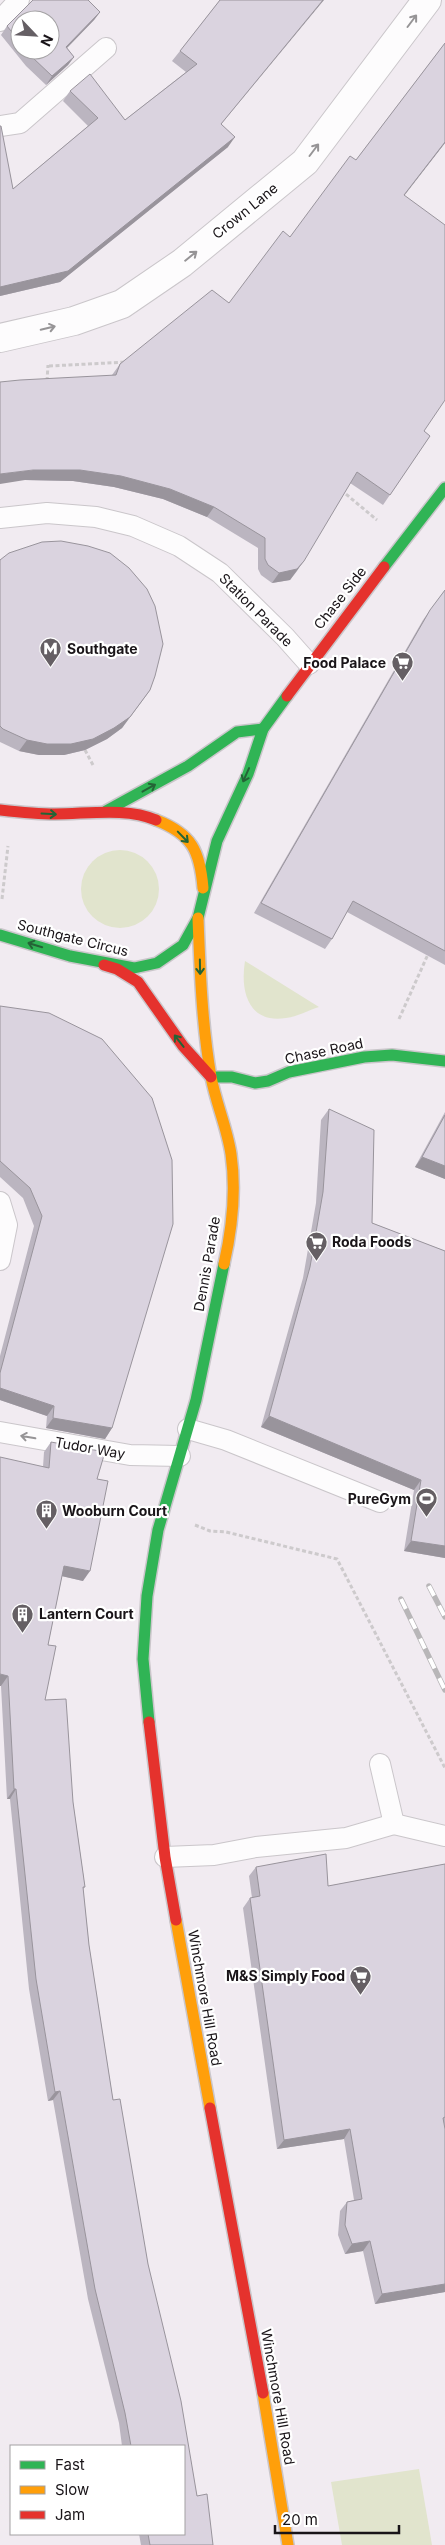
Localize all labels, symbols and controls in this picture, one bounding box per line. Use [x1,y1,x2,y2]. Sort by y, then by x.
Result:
north arrow [10,10,60,60]
one-way arrow [407,14,417,28]
text: N [37,32,57,49]
one-way arrow [309,143,319,157]
street label: Crown Lane [209,179,281,242]
one-way arrow [184,250,197,261]
one-way arrow [39,323,55,332]
street label: Chase Side [310,563,369,632]
street label: Station Parade [216,569,297,650]
metro station icon: Southgate [39,637,63,668]
place label: Southgate [67,640,138,657]
supermarket icon: Food Palace [390,651,414,682]
place label: Food Palace [303,654,386,671]
one-way arrow [241,767,251,782]
one-way arrow [141,783,156,793]
one-way arrow [40,809,56,818]
one-way arrow [176,831,189,843]
street label: Southgate Circus [16,915,130,960]
one-way arrow [28,939,44,949]
one-way arrow [195,958,205,975]
one-way arrow [173,1034,184,1047]
street label: Chase Road [283,1034,365,1067]
street label: Dennis Parade [190,1215,223,1313]
supermarket icon: Roda Foods [304,1230,328,1261]
place label: Roda Foods [332,1233,412,1250]
one-way arrow [21,1431,37,1441]
street label: Tudor Way [54,1433,127,1462]
sports icon: PureGym [415,1487,439,1518]
place label: PureGym [348,1490,411,1507]
building icon: Wooburn Court [34,1499,58,1530]
place label: Wooburn Court [62,1502,167,1519]
building icon: Lantern Court [11,1602,35,1633]
place label: Lantern Court [39,1605,134,1622]
street label: Winchmore Hill Road [185,1929,226,2067]
supermarket icon: M&S Simply Food [349,1964,373,1995]
place label: M&S Simply Food [226,1967,345,1984]
street label: Winchmore Hill Road [258,2328,299,2466]
legend [10,2445,185,2535]
text: Fast [55,2455,85,2474]
text: Slow [55,2480,89,2499]
scale bar [275,2502,399,2534]
text: Jam [55,2505,85,2524]
text: 20 m [282,2510,318,2529]

